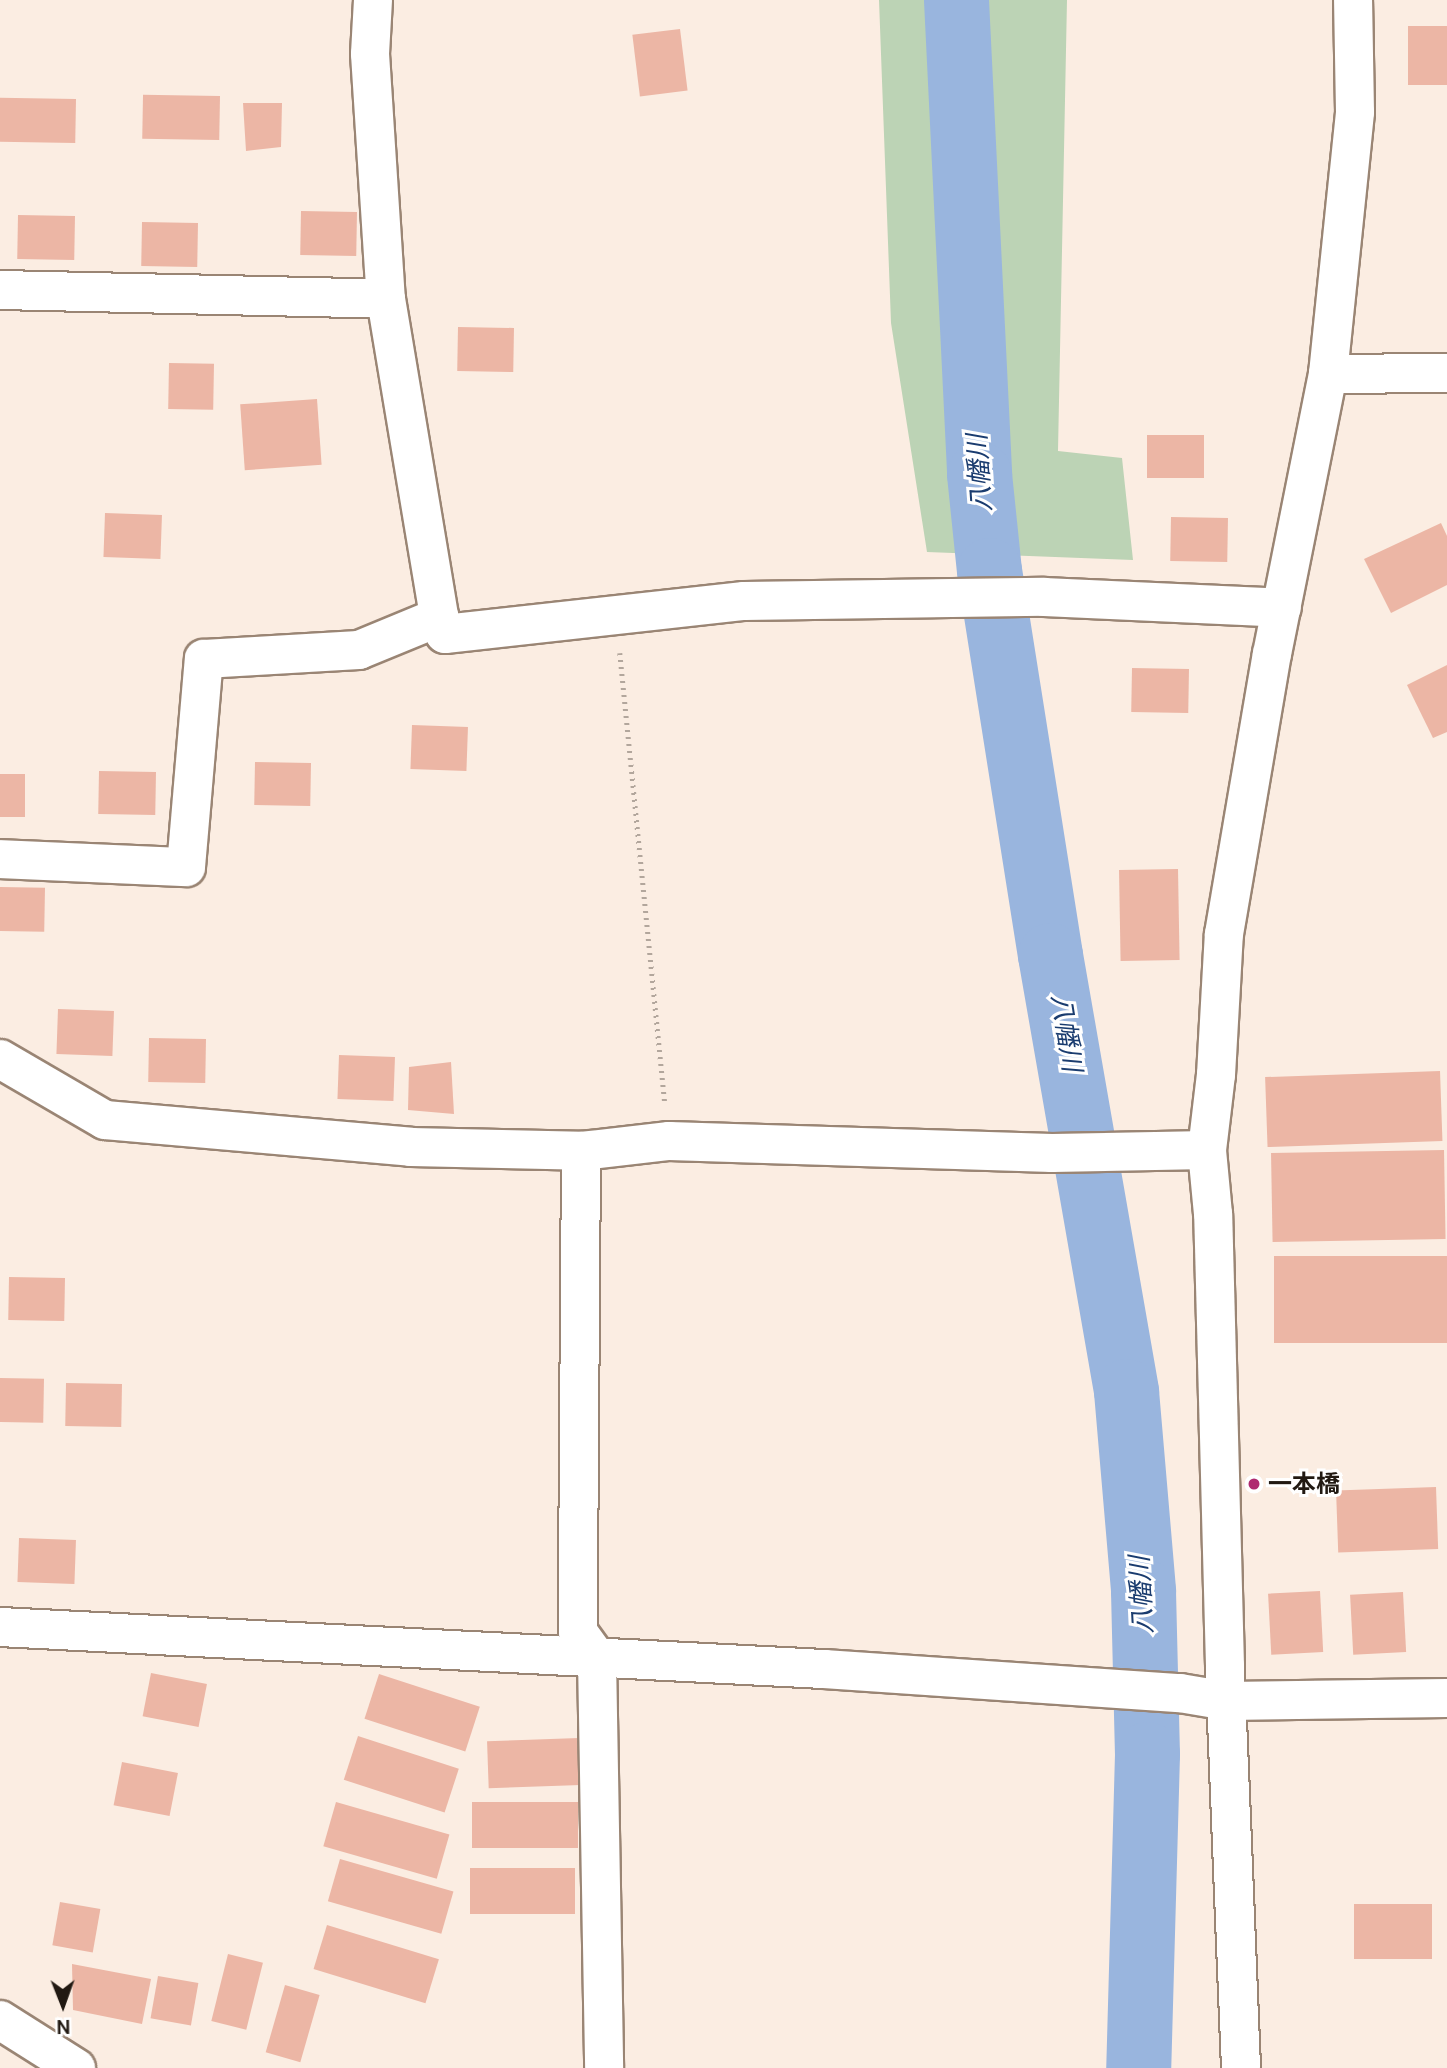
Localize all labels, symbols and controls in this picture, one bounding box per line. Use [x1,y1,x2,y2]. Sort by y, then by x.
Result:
water label: 八幡川 [962,433,998,513]
water label: 八幡川 [1044,992,1088,1074]
place label: 一本橋 [1268,1470,1340,1498]
marker: 一本橋 [1246,1476,1262,1492]
water label: 八幡川 [1124,1555,1160,1635]
north arrow [28,1970,98,2040]
text: N [56,2014,71,2039]

